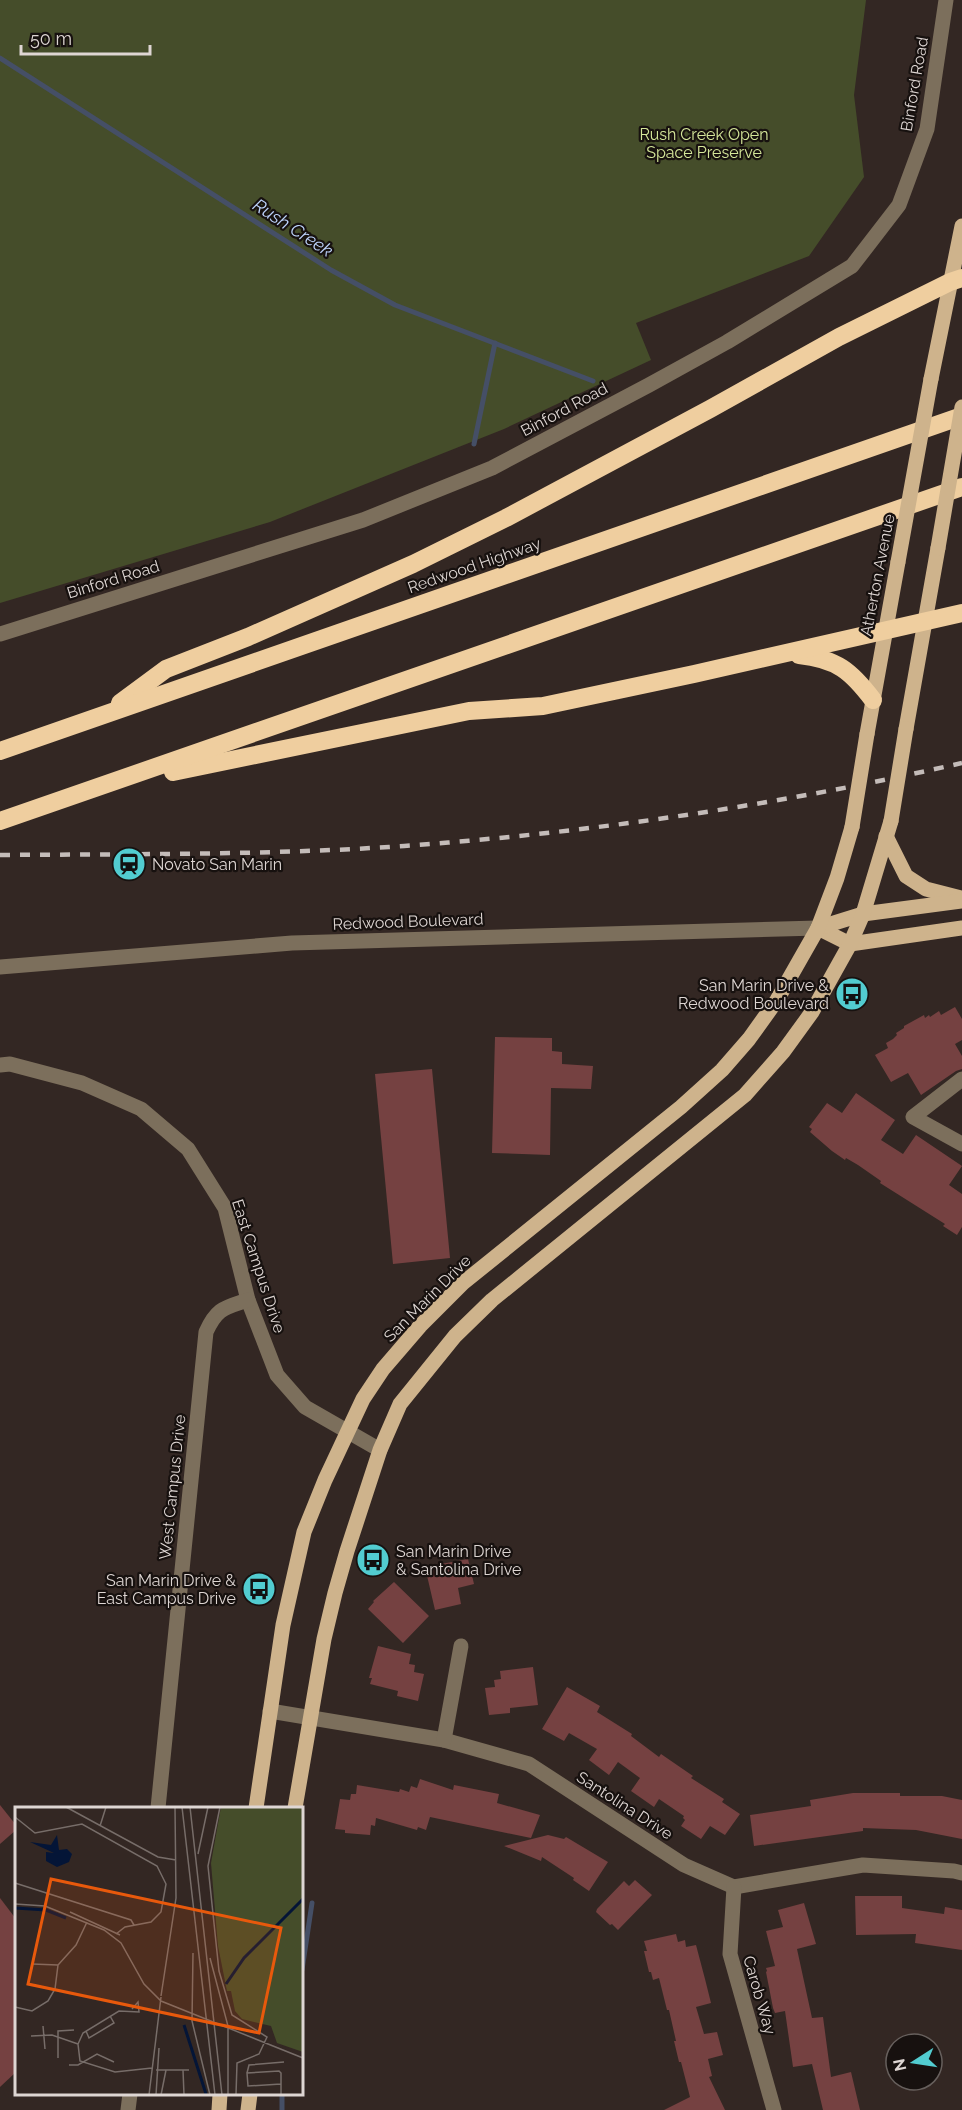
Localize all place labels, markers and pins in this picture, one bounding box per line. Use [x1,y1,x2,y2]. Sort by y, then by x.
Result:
station icon: Novato San Marin [111,846,147,882]
place label: Novato San Marin [152,855,282,874]
place label: San Marin Drive & Redwood Boulevard [678,976,829,1013]
bus stop icon: San Marin Drive & Redwood Boulevard [834,976,870,1012]
bus stop icon: San Marin Drive & Santolina Drive [355,1542,391,1578]
place label: San Marin Drive & Santolina Drive [396,1542,521,1579]
place label: San Marin Drive & East Campus Drive [97,1571,236,1608]
bus stop icon: San Marin Drive & East Campus Drive [241,1571,277,1607]

